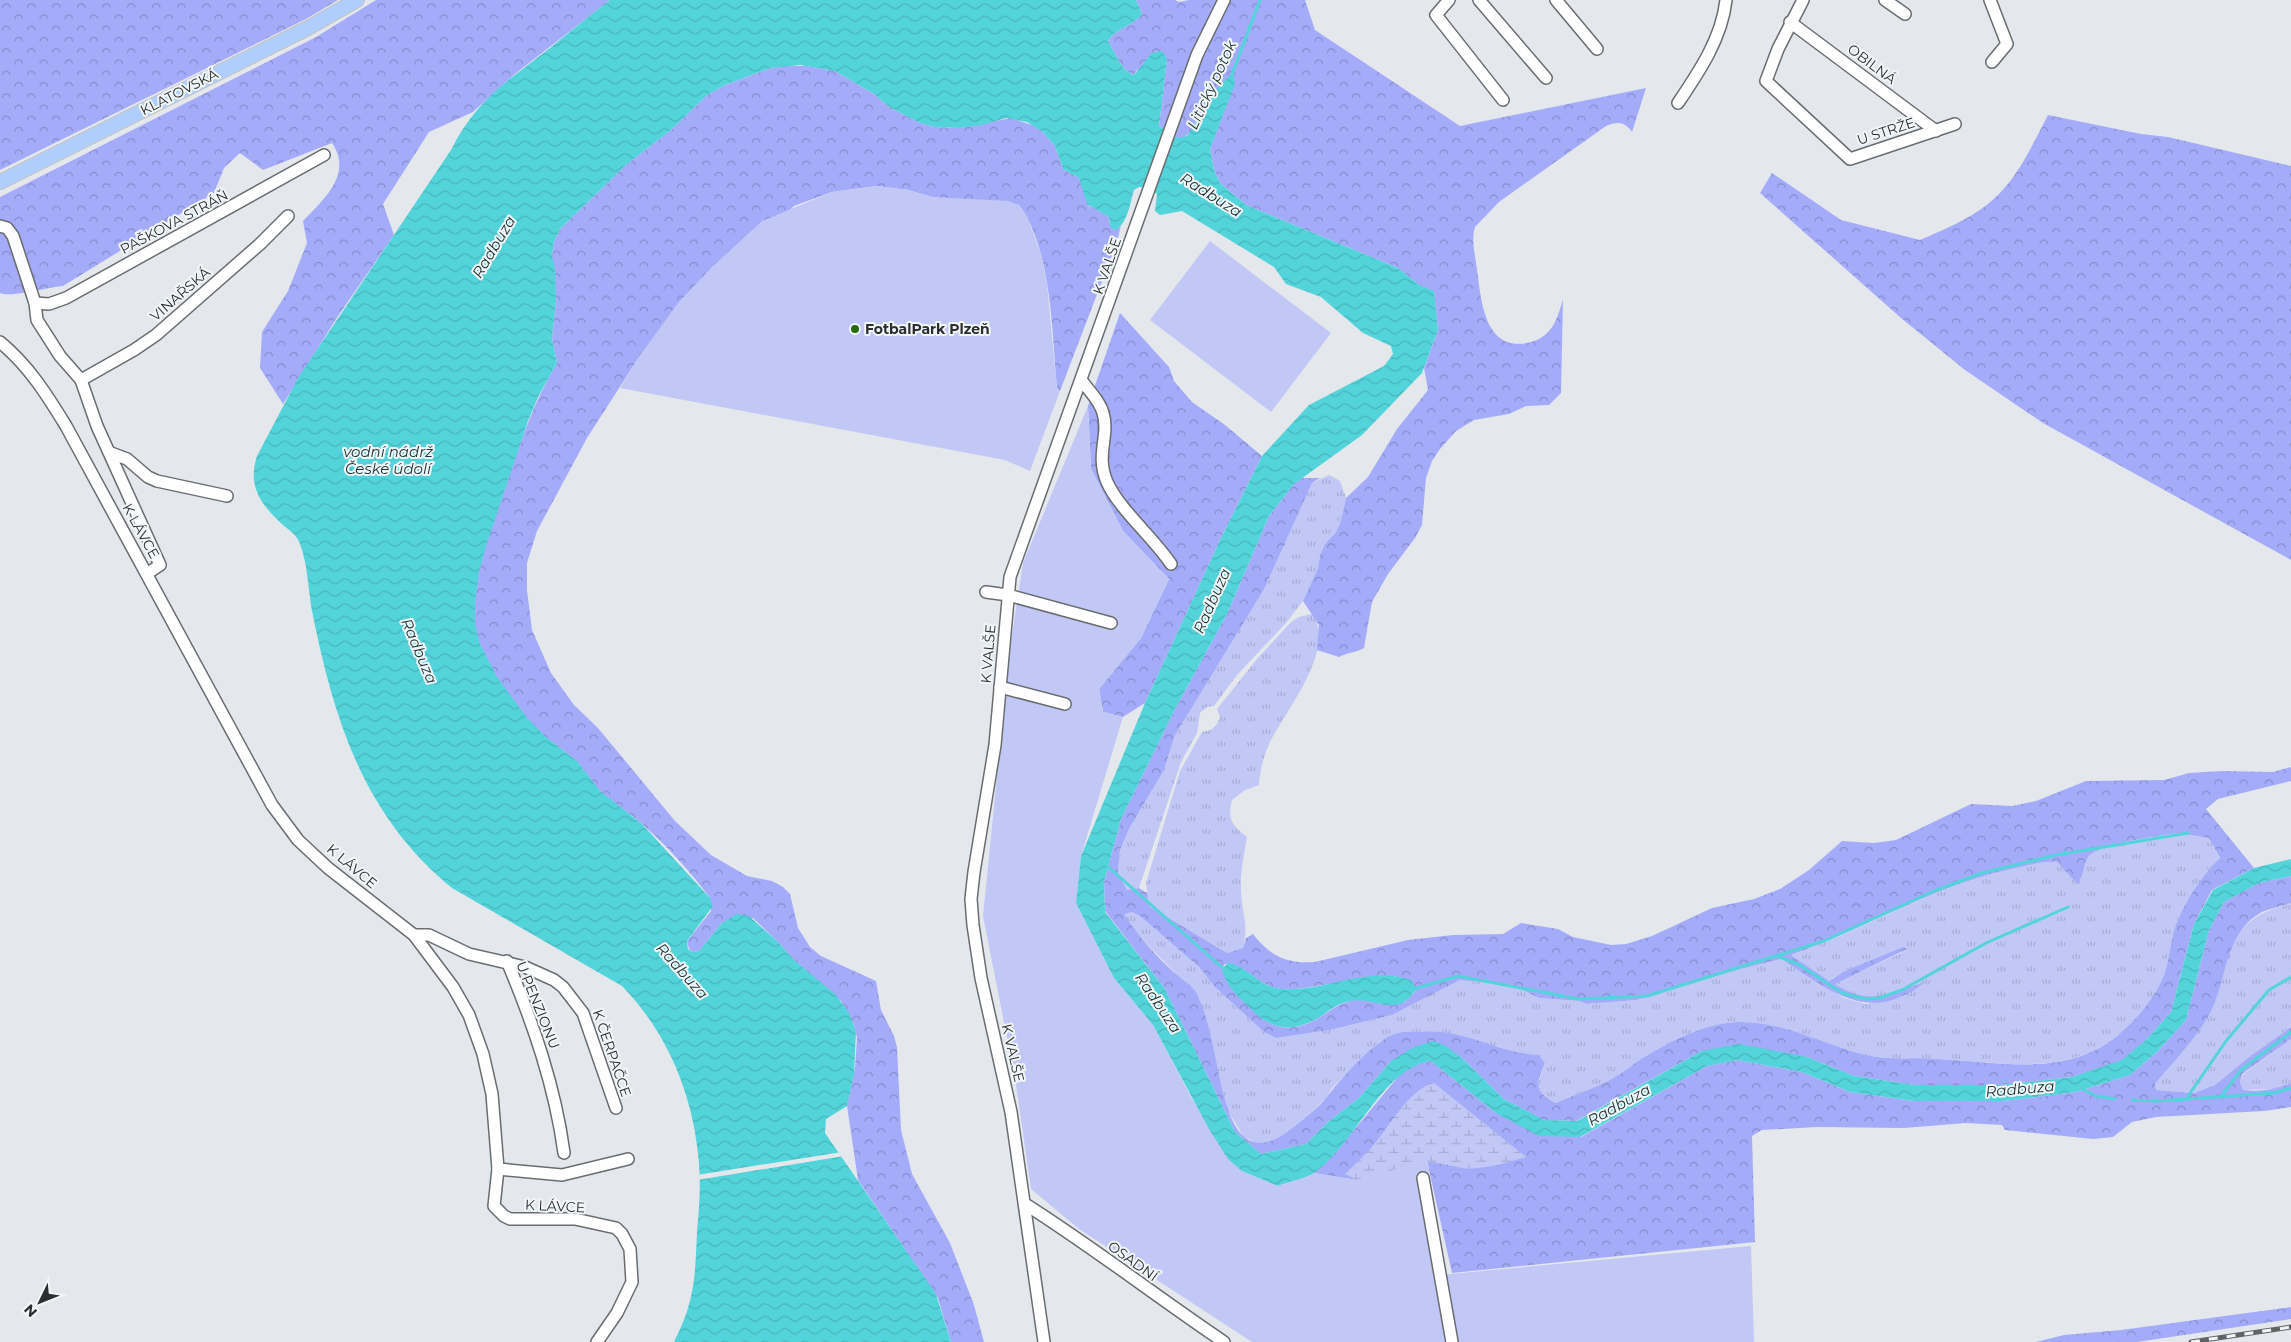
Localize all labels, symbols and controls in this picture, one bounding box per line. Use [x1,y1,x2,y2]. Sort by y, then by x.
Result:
water label: Litický potok [1183,36,1241,132]
street label: OBILNÁ [1844,40,1901,89]
street label: KLATOVSKÁ [137,64,222,119]
street label: U STRŽE [1855,113,1917,149]
water label: Radbuza [1177,168,1246,221]
street label: PAŠKOVA STRÁŇ [117,186,231,258]
water label: Radbuza [468,212,520,281]
street label: K VALŠE [1089,235,1125,297]
street label: VINAŘSKÁ [146,262,214,325]
place label: FotbalPark Plzeň [865,320,990,338]
marker: FotbalPark Plzeň [849,323,861,335]
water label: vodní nádrž České údolí [343,442,433,478]
street label: K LÁVCE [119,500,163,562]
water label: Radbuza [1189,565,1234,636]
water label: Radbuza [397,615,442,686]
street label: K VALŠE [976,624,1000,684]
street label: K LÁVCE [323,840,381,892]
water label: Radbuza [652,939,713,1003]
street label: U PENZIONU [512,959,564,1051]
water label: Radbuza [1131,969,1186,1037]
street label: K ČERPAČCE [589,1007,635,1099]
street label: K VALŠE [998,1022,1028,1084]
water label: Radbuza [1985,1076,2055,1101]
water label: Radbuza [1584,1079,1654,1130]
street label: K LÁVCE [524,1195,586,1217]
street label: OSADNÍ [1104,1237,1162,1286]
north arrow [15,1277,65,1327]
text: N [20,1301,41,1321]

